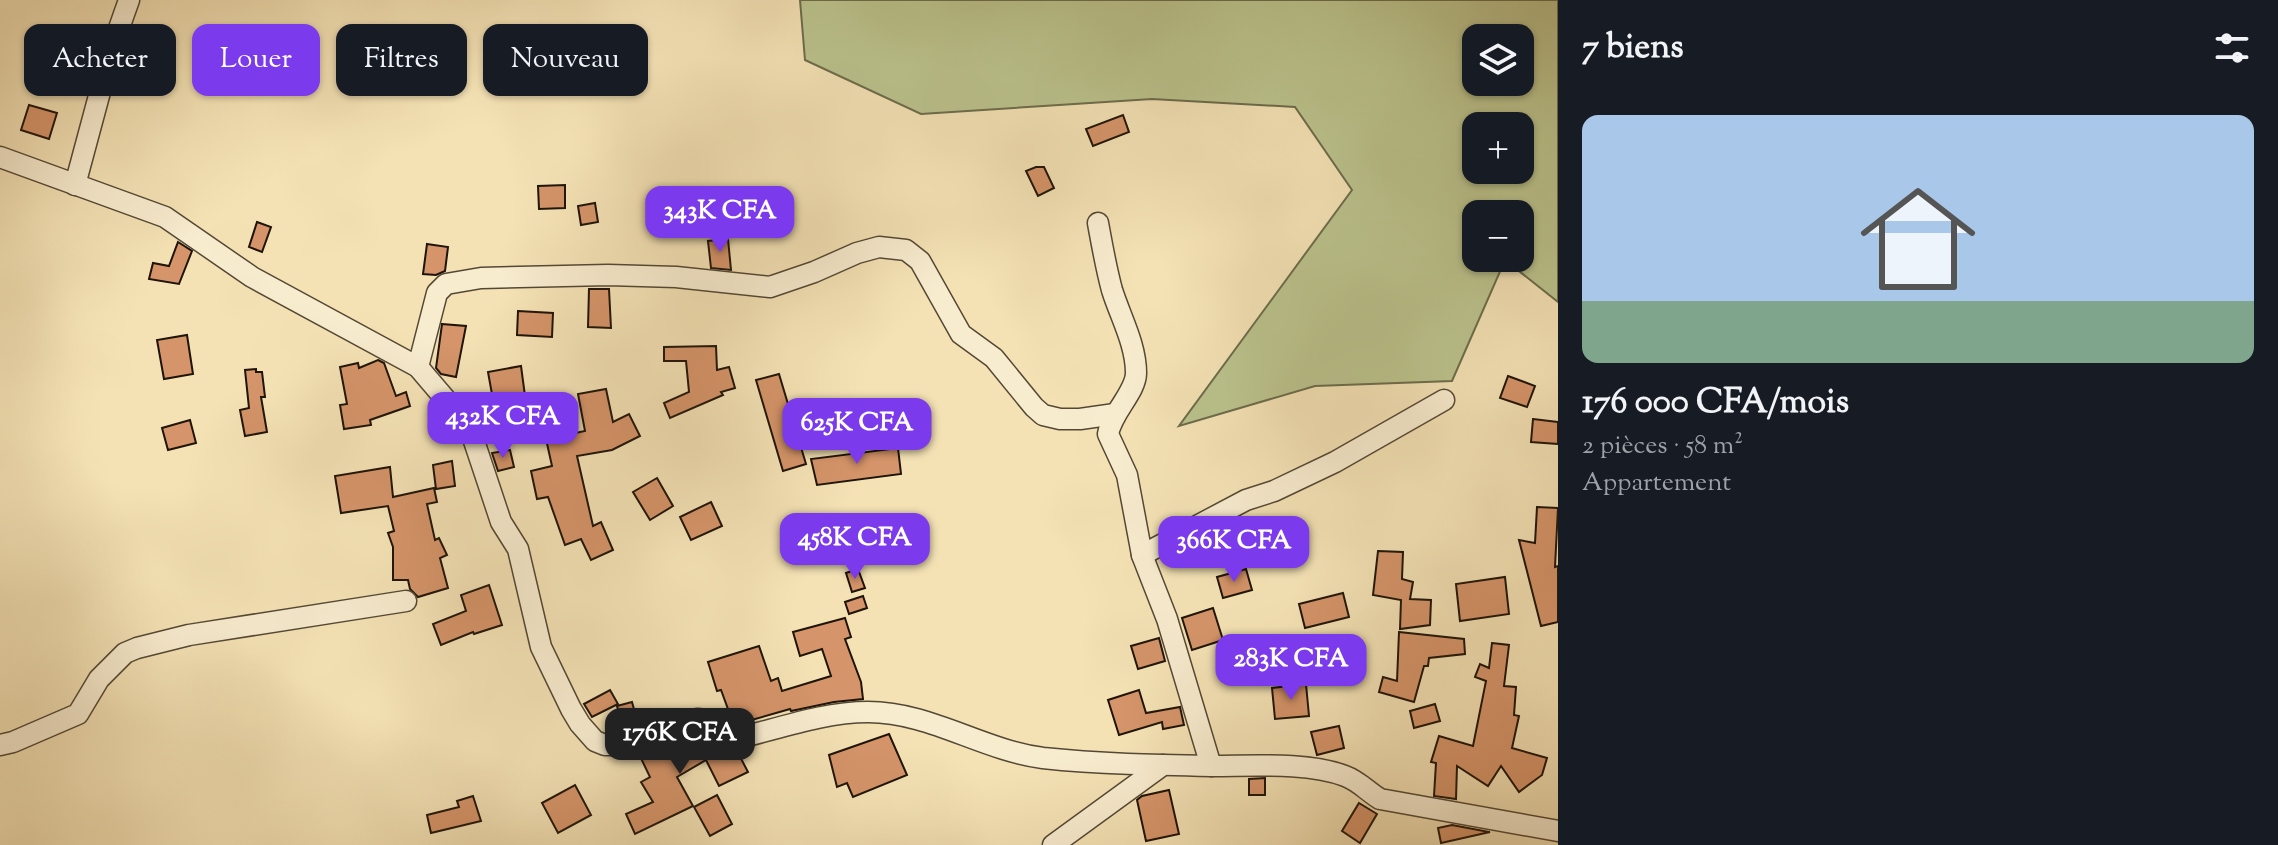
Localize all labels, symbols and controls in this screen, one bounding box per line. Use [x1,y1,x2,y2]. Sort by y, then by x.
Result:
chip: Acheter [24,24,176,96]
chip: Louer [192,24,320,96]
chip: Filtres [336,24,467,96]
chip: Nouveau [483,24,648,96]
map controls [1462,24,1534,272]
button: layers [1462,24,1534,96]
text: 7 biens [1582,24,1684,73]
icon: filters [2210,26,2254,70]
button: + [1462,112,1534,184]
icon: home [1846,167,1990,311]
pin: 343K CFA [637,186,803,254]
text: 343K CFA [663,193,777,230]
button: − [1462,200,1534,272]
text: 176 000 CFA/mois [1582,379,1849,428]
pin: 432K CFA [420,392,586,460]
pin: 625K CFA [774,398,940,466]
text: 432K CFA [445,399,561,436]
text: 625K CFA [800,405,914,442]
text: 2 pièces · 58 m² [1582,428,1743,465]
text: Appartement [1582,465,1731,502]
pin: 458K CFA [772,513,938,581]
pin: 366K CFA [1151,516,1317,584]
text: 458K CFA [798,520,912,557]
text: 366K CFA [1176,523,1292,560]
pin: 283K CFA [1208,634,1374,702]
text: 283K CFA [1234,641,1349,678]
pin: 176K CFA [597,708,763,776]
text: 176K CFA [623,715,737,752]

